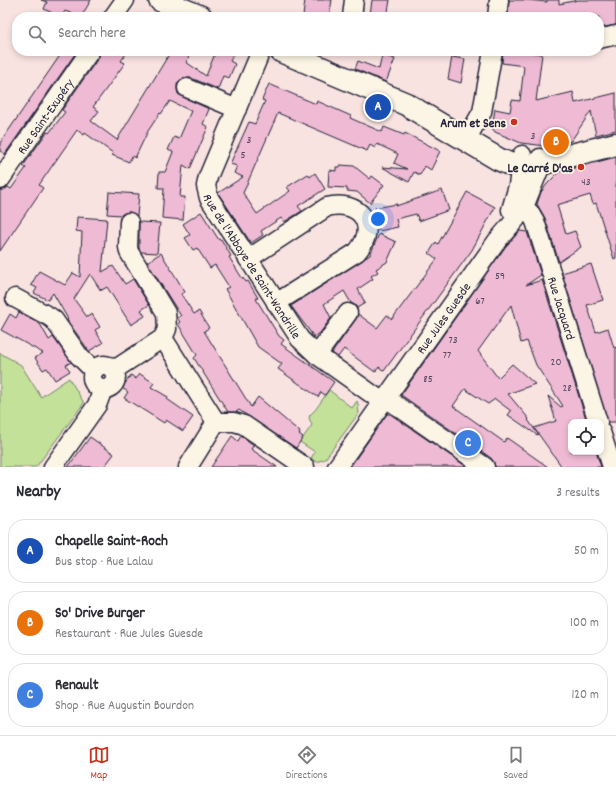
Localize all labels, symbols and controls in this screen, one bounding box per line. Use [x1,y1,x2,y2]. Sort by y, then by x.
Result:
search box [12,12,604,56]
icon: search [26,23,48,45]
text: Search here [58,23,126,45]
street label: Rue Saint-Exupéry [14,75,80,159]
pin: A [365,92,391,122]
place label: Arum et Sens [440,115,507,134]
marker: Arum et Sens [509,117,519,127]
pin: B [543,127,569,157]
house number: 3 [531,129,536,145]
house number: 3 [247,133,252,149]
house number: 5 [240,148,246,164]
place label: Le Carré D'as [507,160,574,179]
marker: Le Carré D'as [576,162,586,172]
house number: 43 [581,175,591,191]
street label: Rue de l'Abbaye de Saint-Wandrille [196,193,305,343]
your location [368,209,388,229]
house number: 59 [495,269,505,285]
street label: Rue Jacquard [541,275,579,343]
street label: Rue Jules Guesde [413,279,477,359]
house number: 67 [475,294,485,310]
house number: 73 [448,333,458,349]
house number: 77 [443,348,451,364]
house number: 20 [551,355,561,371]
house number: 85 [423,372,433,388]
house number: 28 [562,381,572,397]
map controls [568,419,604,455]
button: locate [568,419,604,455]
pin: C [455,428,481,458]
text: Nearby [16,481,60,505]
text: 3 results [556,484,600,503]
text: Chapelle Saint-Roch [55,531,168,553]
text: A [26,542,34,561]
text: 50 m [574,542,599,561]
text: Bus stop · Rue Lalau [55,553,153,572]
text: So' Drive Burger [55,603,145,625]
text: B [27,614,33,633]
text: 100 m [570,614,599,633]
text: Restaurant · Rue Jules Guesde [55,625,203,644]
text: Renault [55,675,98,697]
text: C [27,686,33,705]
text: 120 m [571,686,599,705]
text: Shop · Rue Augustin Bourdon [55,697,194,716]
tab: Map [88,744,110,784]
tab: Directions [286,744,328,784]
tab: Saved [503,744,528,784]

